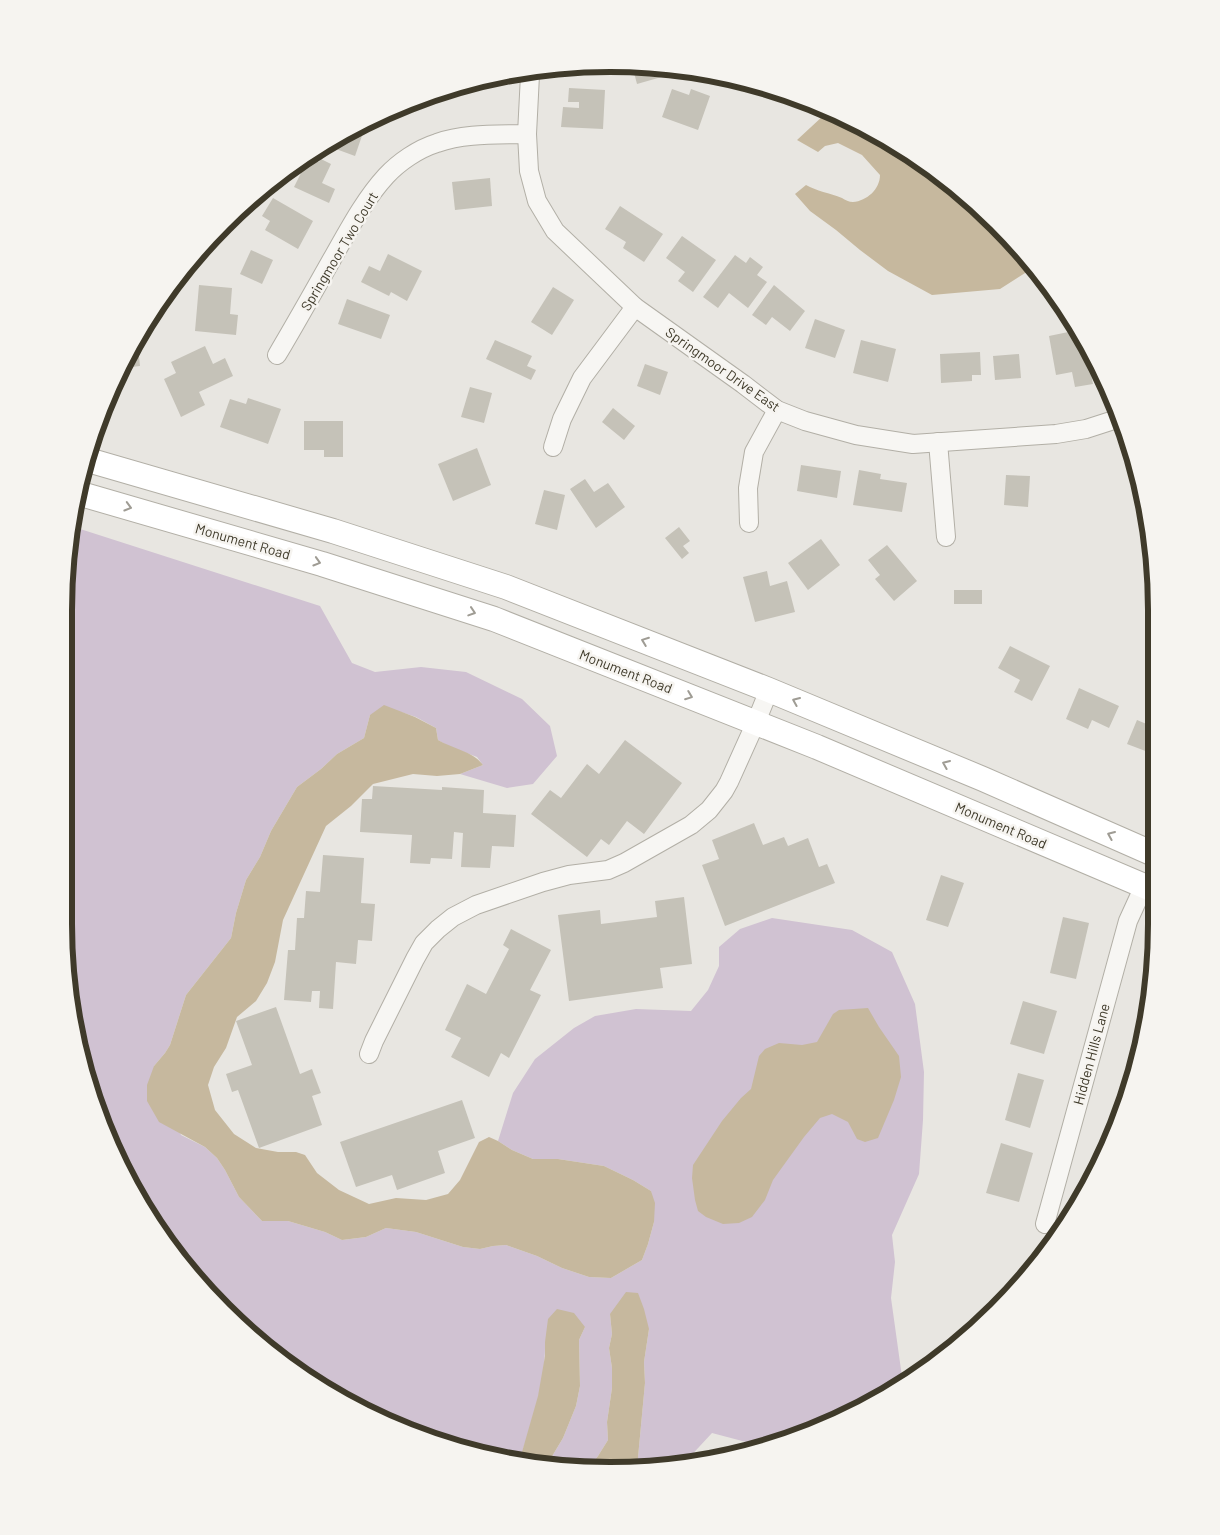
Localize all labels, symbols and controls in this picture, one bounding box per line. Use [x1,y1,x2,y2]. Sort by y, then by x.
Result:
street label: Springmoor Two Court [297,188,381,314]
street label: Springmoor Drive East [663,323,783,415]
one-way arrow [123,502,131,512]
street label: Monument Road [194,519,292,563]
one-way arrow [313,557,321,567]
one-way arrow [468,606,476,616]
one-way arrow [641,637,650,648]
street label: Monument Road [577,645,675,697]
one-way arrow [684,690,693,700]
one-way arrow [792,697,801,708]
one-way arrow [942,759,951,770]
street label: Monument Road [953,798,1049,852]
one-way arrow [1107,830,1116,841]
street label: Hidden Hills Lane [1069,1001,1113,1107]

